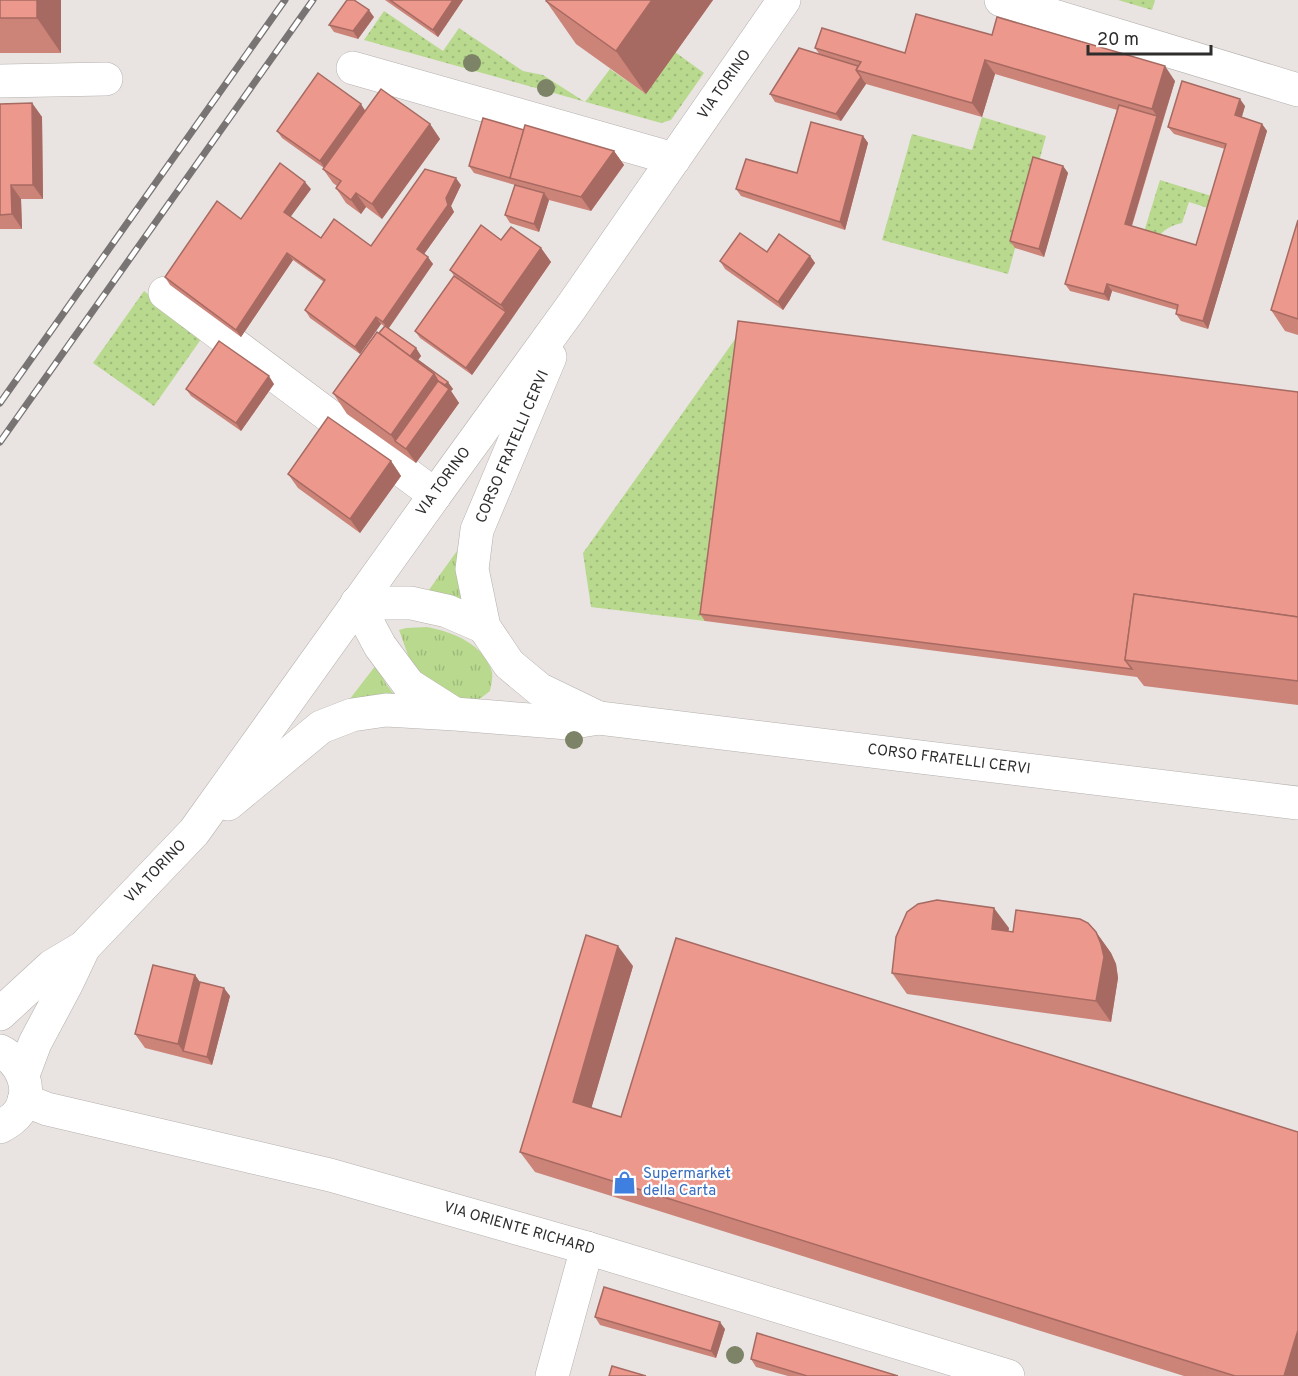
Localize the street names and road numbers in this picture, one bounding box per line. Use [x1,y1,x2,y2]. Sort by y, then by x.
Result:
street label: VIA TORINO [694,46,756,124]
street label: CORSO FRATELLI CERVI [472,368,554,526]
street label: VIA TORINO [413,444,475,520]
street label: CORSO FRATELLI CERVI [866,741,1032,779]
street label: VIA TORINO [121,836,191,908]
street label: VIA ORIENTE RICHARD [441,1198,597,1260]

